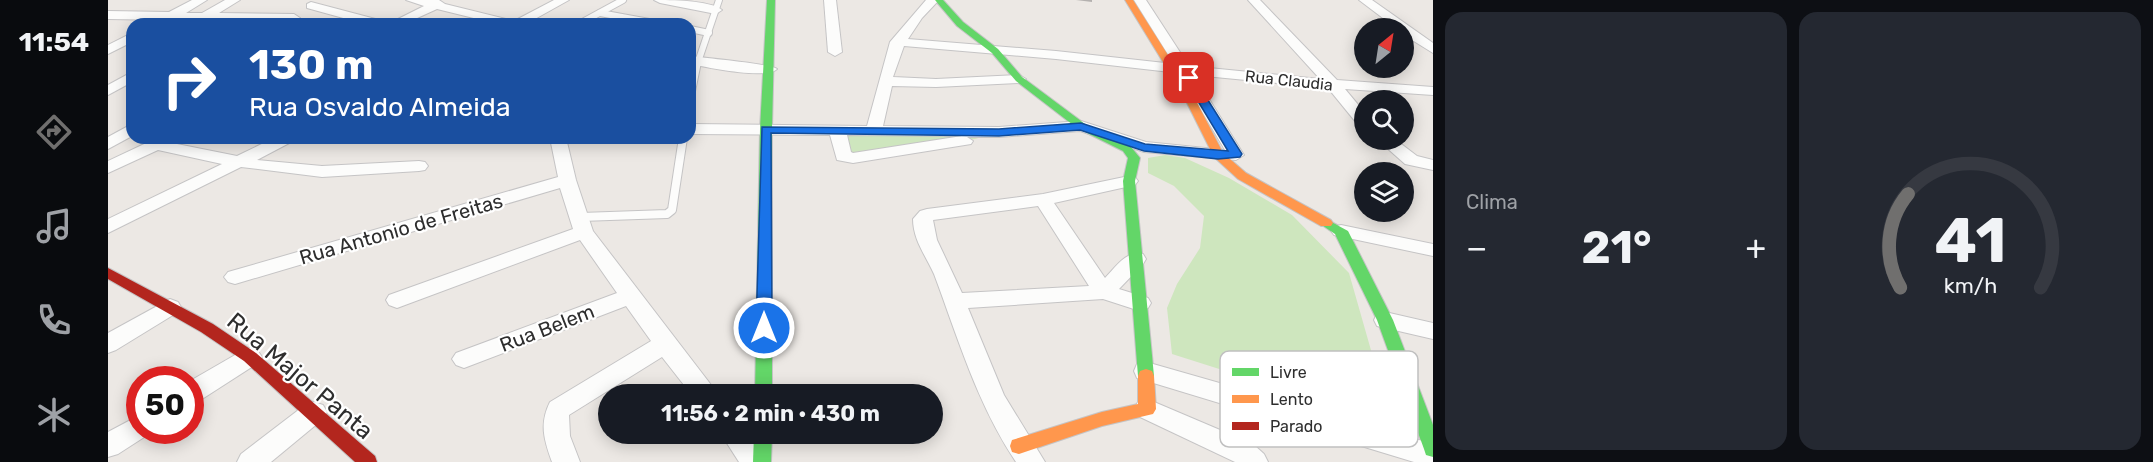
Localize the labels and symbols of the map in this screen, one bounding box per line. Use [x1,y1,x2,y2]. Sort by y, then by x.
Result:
north arrow [1354,18,1414,78]
pin [1163,52,1214,103]
street label: Rua Claudia [1244,66,1334,95]
street label: Rua Antonio de Freitas [297,188,505,270]
position arrow [732,296,796,360]
street label: Rua Belem [496,299,598,357]
street label: Rua Major Panta [221,307,379,445]
legend [1220,351,1418,447]
text: Livre [1270,363,1307,382]
speed limit sign: 50 [126,366,204,444]
text: Lento [1270,390,1313,409]
text: Parado [1270,417,1322,436]

